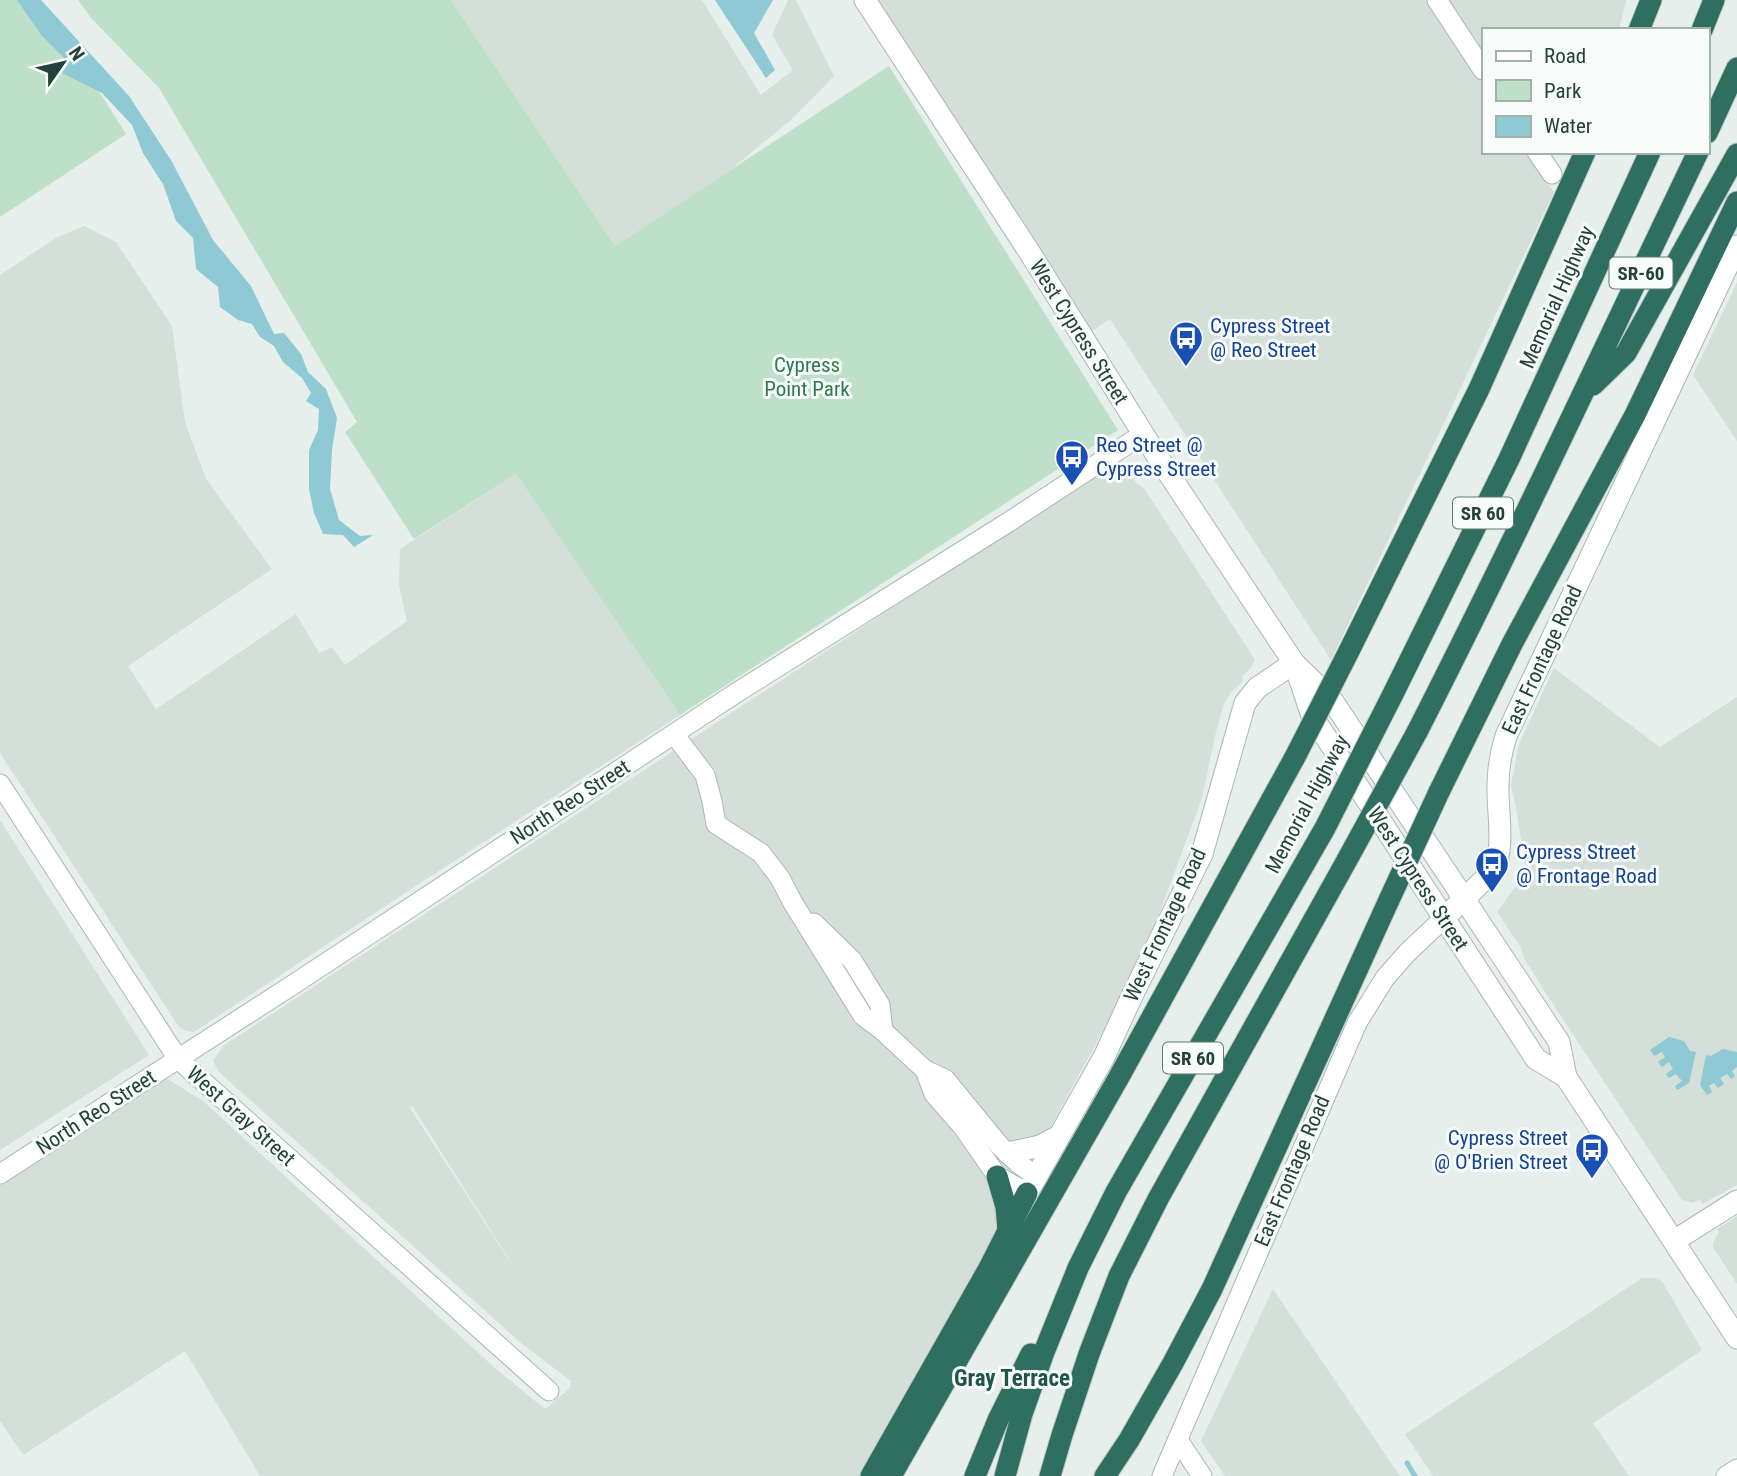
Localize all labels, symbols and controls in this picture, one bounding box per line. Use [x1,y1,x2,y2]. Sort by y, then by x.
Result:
north arrow [28,28,98,98]
legend [1482,28,1709,154]
text: N [64,43,89,65]
text: Road [1544,44,1586,68]
text: Park [1544,79,1582,103]
text: Water [1544,114,1592,138]
street label: Memorial Highway [1515,222,1599,372]
street label: West Cypress Street [1025,255,1133,409]
road number: SR-60 [1610,258,1672,288]
place label: Cypress Street @ Reo Street [1210,314,1330,362]
bus stop icon: Cypress Street @ Reo Street [1167,319,1205,368]
park label: Cypress Point Park [764,353,850,401]
place label: Reo Street @ Cypress Street [1096,433,1216,481]
bus stop icon: Reo Street @ Cypress Street [1053,438,1091,487]
road number: SR 60 [1453,498,1513,528]
street label: East Frontage Road [1497,582,1587,738]
street label: Memorial Highway [1260,730,1354,877]
street label: North Reo Street [506,755,634,849]
street label: West Cypress Street [1363,803,1473,955]
place label: Cypress Street @ Frontage Road [1516,840,1657,888]
street label: West Frontage Road [1119,845,1211,1005]
bus stop icon: Cypress Street @ Frontage Road [1473,845,1511,894]
road number: SR 60 [1163,1042,1223,1074]
street label: West Gray Street [182,1061,300,1171]
street label: North Reo Street [32,1065,160,1159]
street label: East Frontage Road [1249,1092,1335,1250]
place label: Cypress Street @ O'Brien Street [1434,1126,1568,1174]
bus stop icon: Cypress Street @ O'Brien Street [1573,1131,1611,1180]
district label: Gray Terrace [954,1365,1070,1392]

